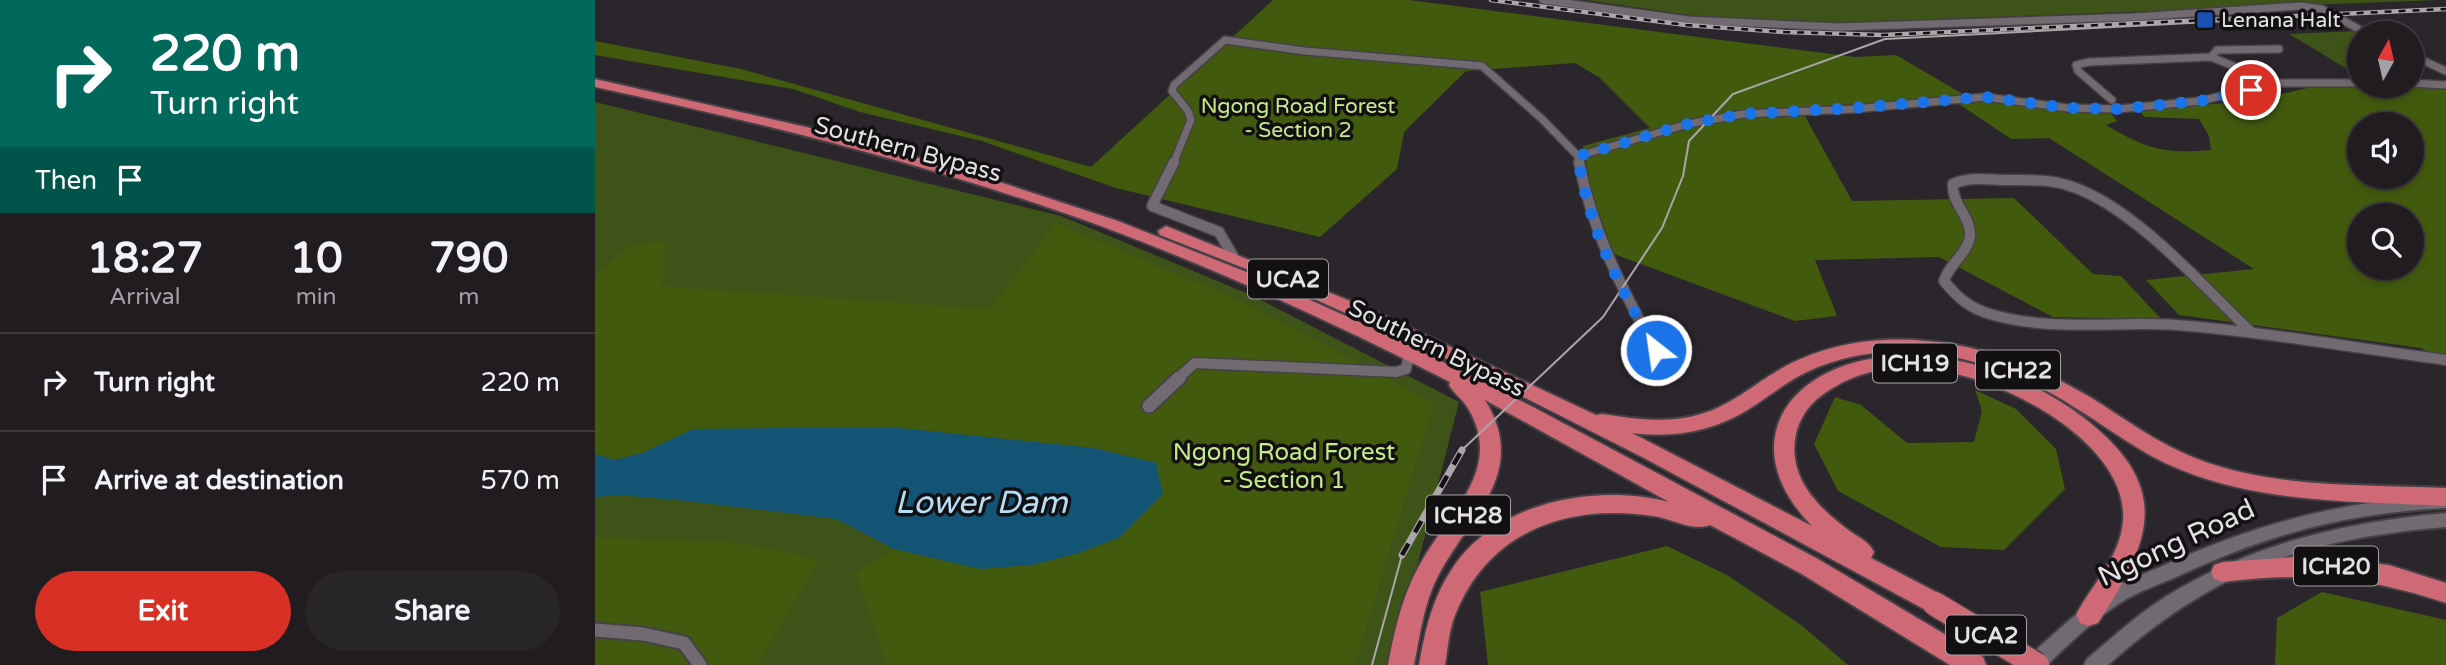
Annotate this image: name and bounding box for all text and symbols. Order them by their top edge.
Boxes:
place label: Lenana Halt [2221,8,2341,33]
marker: Lenana Halt [2195,10,2215,30]
north arrow [2347,21,2424,98]
map controls [2347,21,2424,280]
text: 220 m [150,25,300,84]
icon: right [35,28,126,119]
pin [2221,60,2281,120]
icon: arrive [2232,71,2270,109]
text: Turn right [150,85,299,123]
park label: Ngong Road Forest - Section 2 [1201,94,1395,143]
street label: Southern Bypass [811,111,1004,188]
button: sound [2347,112,2424,189]
icon: arrive [111,161,149,199]
text: Then [35,165,97,196]
button: search [2347,203,2424,280]
text: 18:27 [87,233,203,284]
text: 10 [290,233,343,284]
text: 790 [429,233,508,284]
road number: UCA2 [1248,260,1328,298]
text: Arrival [109,283,180,311]
text: min [296,283,337,311]
text: m [458,283,479,311]
street label: Southern Bypass [1344,293,1530,404]
position arrow [1619,313,1693,387]
road number: ICH19 [1873,344,1957,382]
road number: ICH22 [1976,350,2060,390]
icon: right [35,363,73,401]
text: Turn right [94,367,215,398]
text: 220 m [480,367,560,398]
park label: Ngong Road Forest - Section 1 [1173,438,1395,495]
icon: arrive [35,461,73,499]
text: Arrive at destination [94,465,344,496]
text: 570 m [480,465,560,496]
water label: Lower Dam [895,484,1068,522]
street label: Ngong Road [2093,492,2260,594]
road number: ICH28 [1426,495,1510,534]
road number: ICH20 [2294,546,2378,586]
button: Exit [35,571,291,651]
button: Share [305,571,560,651]
road number: UCA2 [1946,615,2026,654]

